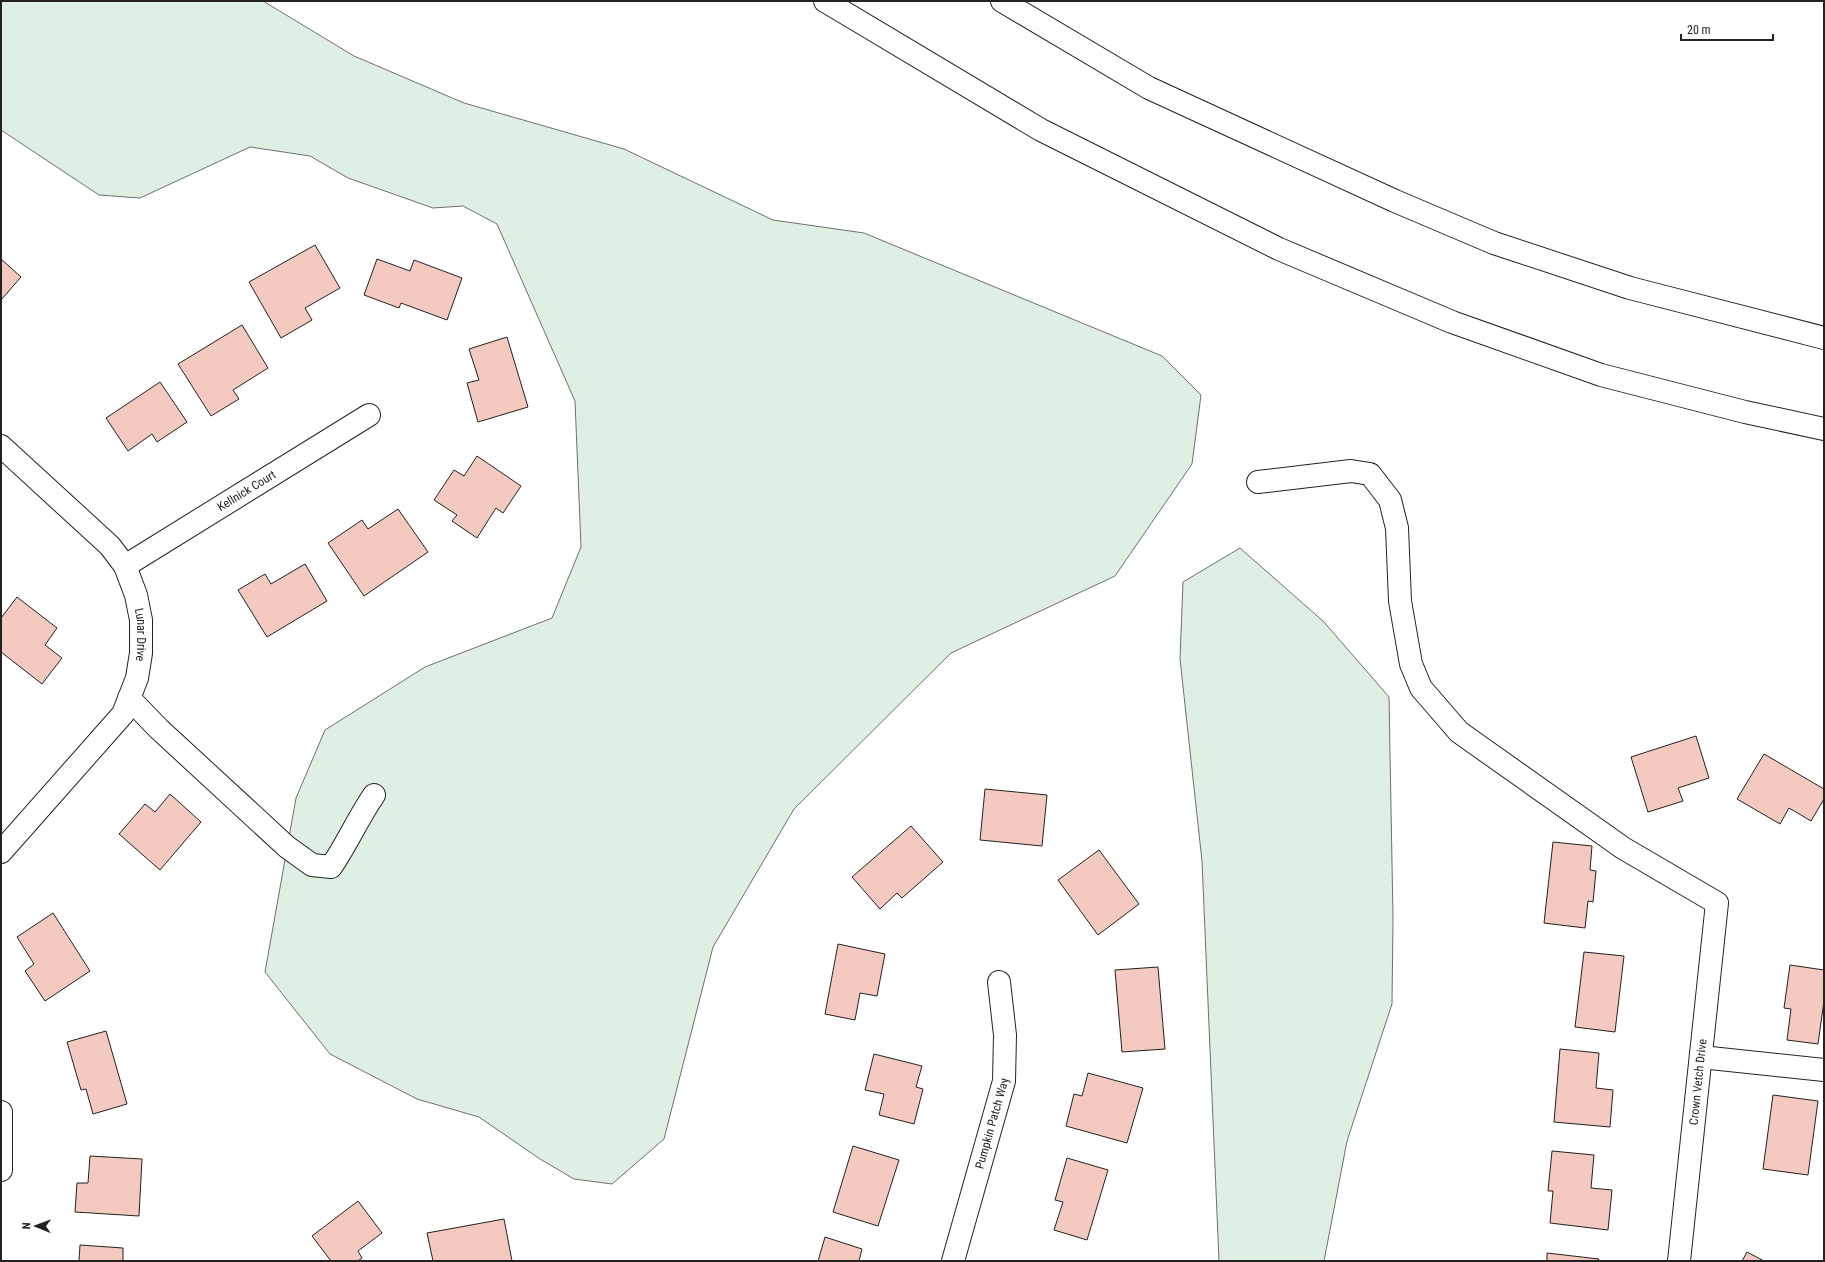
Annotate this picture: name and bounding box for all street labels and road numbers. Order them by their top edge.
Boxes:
street label: Kellnick Court [215,467,279,514]
street label: Lunar Drive [132,607,148,663]
street label: Crown Vetch Drive [1687,1038,1710,1126]
street label: Pumpkin Patch Way [972,1078,1011,1170]

